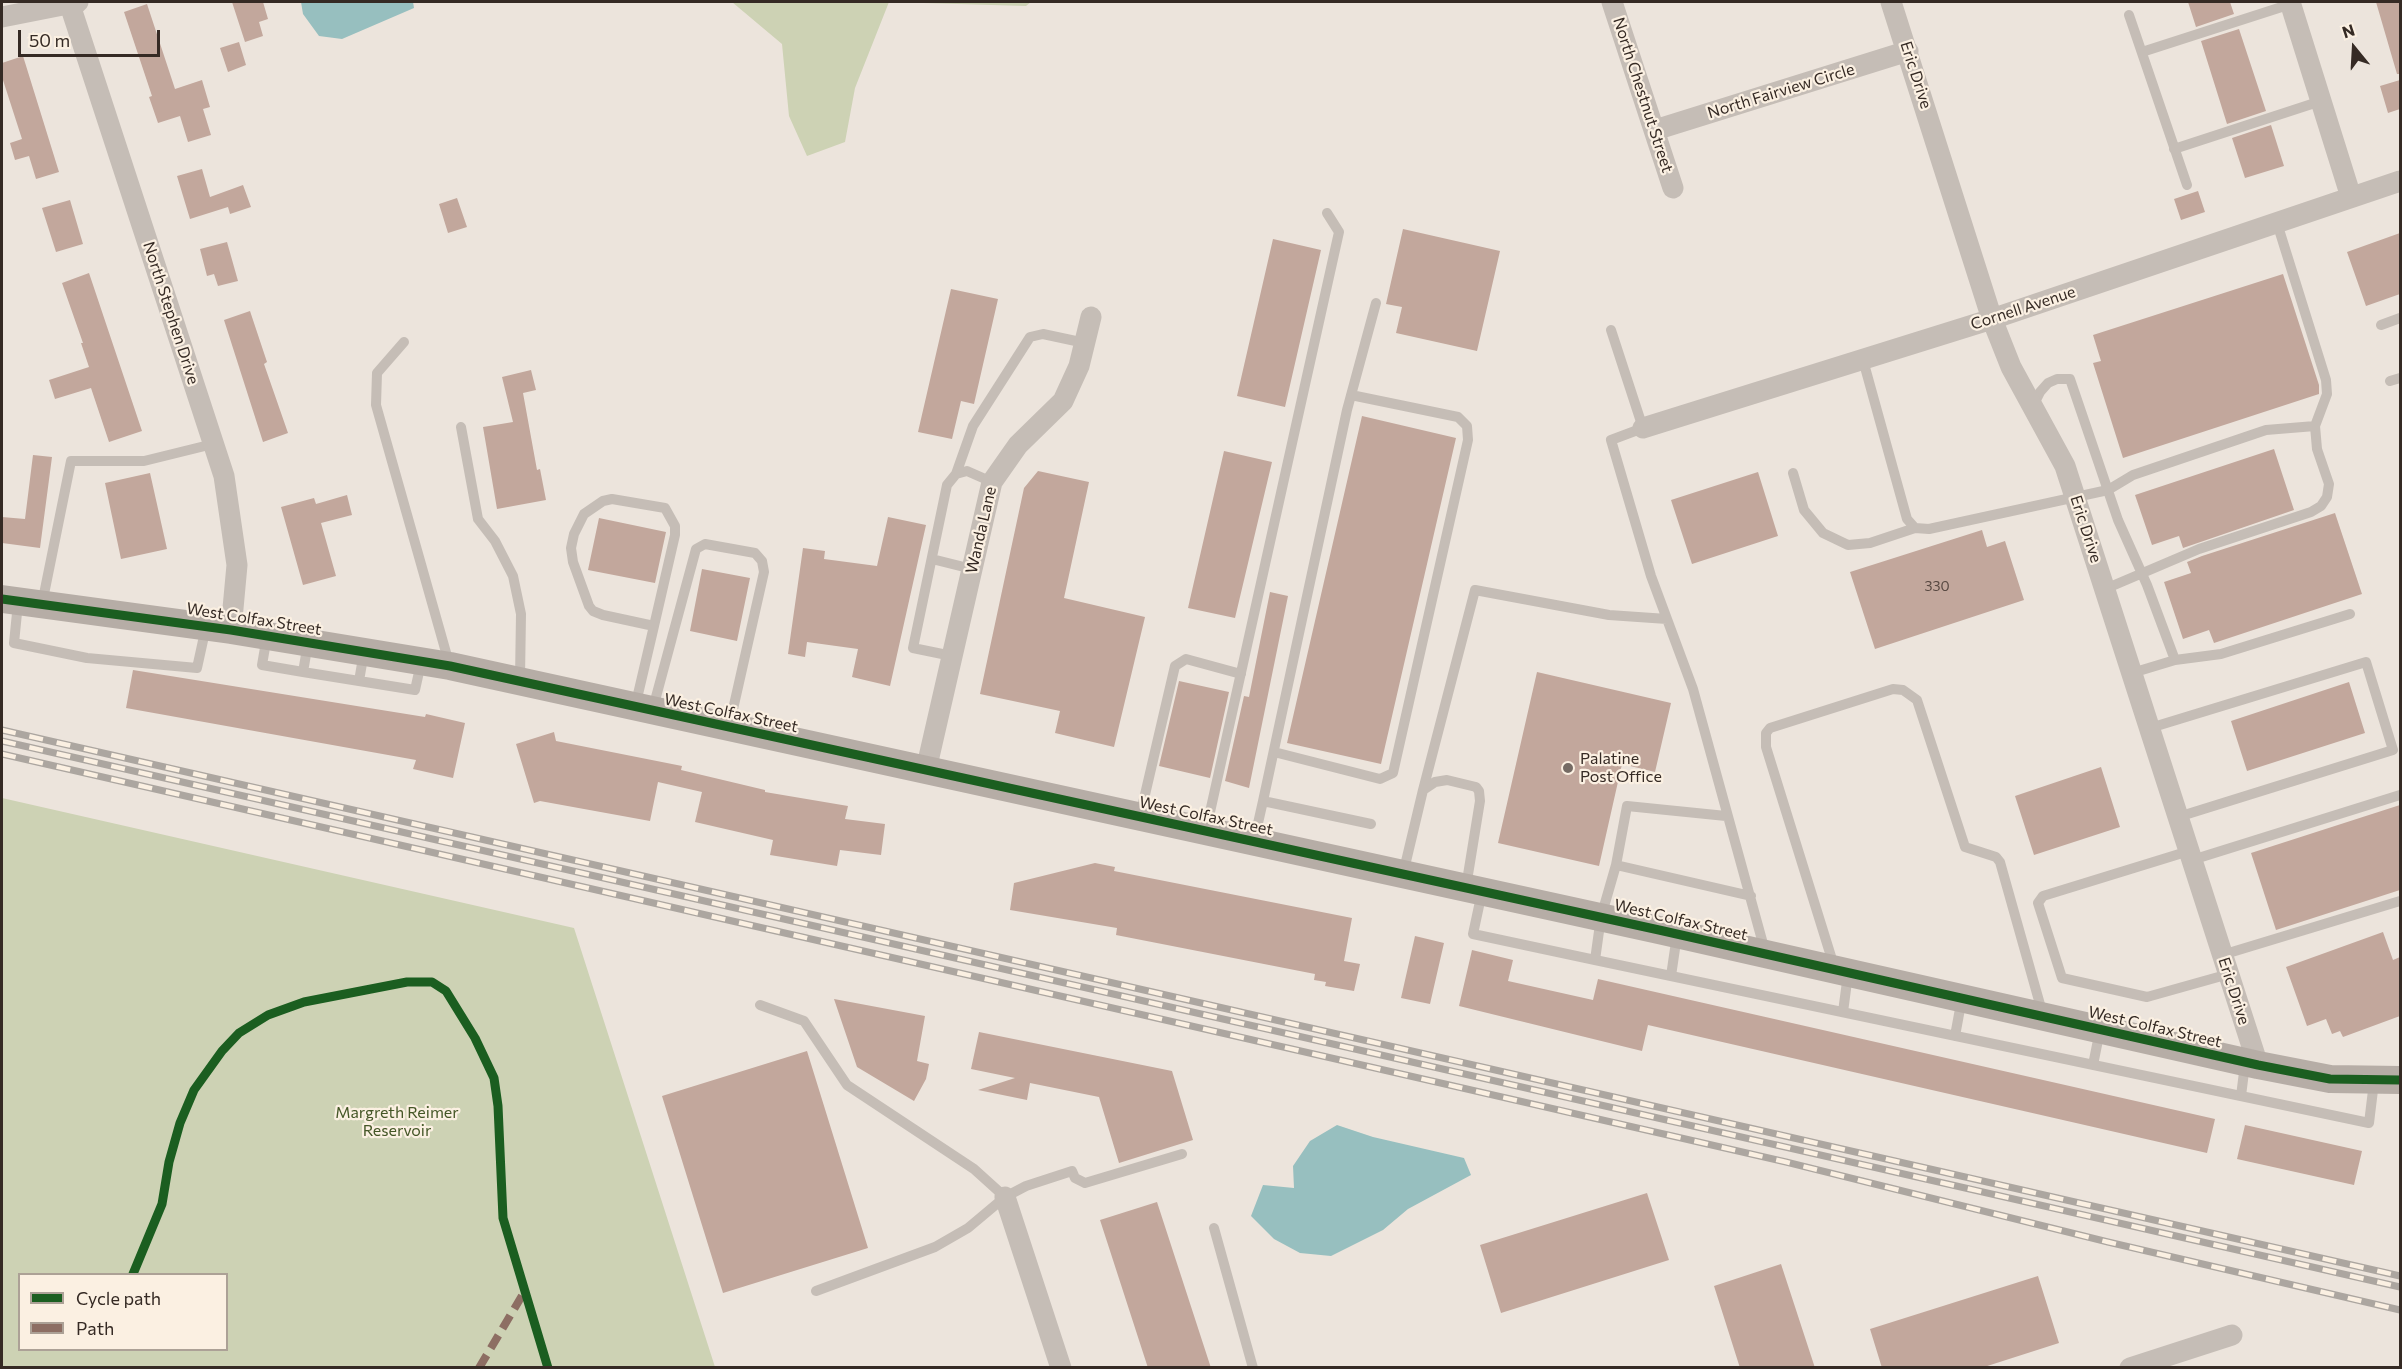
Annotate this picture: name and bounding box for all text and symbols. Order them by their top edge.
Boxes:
street label: North Chestnut Street [1609,15,1677,175]
scale bar [21,18,164,56]
north arrow [2324,18,2384,78]
text: N [2340,20,2357,41]
text: 50 m [29,29,70,51]
street label: Eric Drive [1896,39,1936,111]
street label: North Fairview Circle [1705,60,1857,122]
street label: North Stephen Drive [139,239,203,387]
street label: Cornell Avenue [1968,282,2078,334]
street label: Wanda Lane [962,485,1000,575]
street label: Eric Drive [2066,493,2106,565]
house number: 330 [1924,578,1950,594]
street label: West Colfax Street [185,599,323,639]
street label: West Colfax Street [662,689,800,737]
place label: Palatine Post Office [1580,749,1662,787]
marker: Palatine Post Office [1561,761,1575,775]
street label: West Colfax Street [1137,792,1275,840]
street label: West Colfax Street [1612,895,1750,945]
street label: Eric Drive [2214,955,2254,1027]
street label: West Colfax Street [2086,1002,2224,1052]
park label: Margreth Reimer Reservoir [335,1103,459,1141]
legend [18,1273,228,1351]
text: Cycle path [76,1287,161,1309]
text: Path [76,1317,114,1339]

